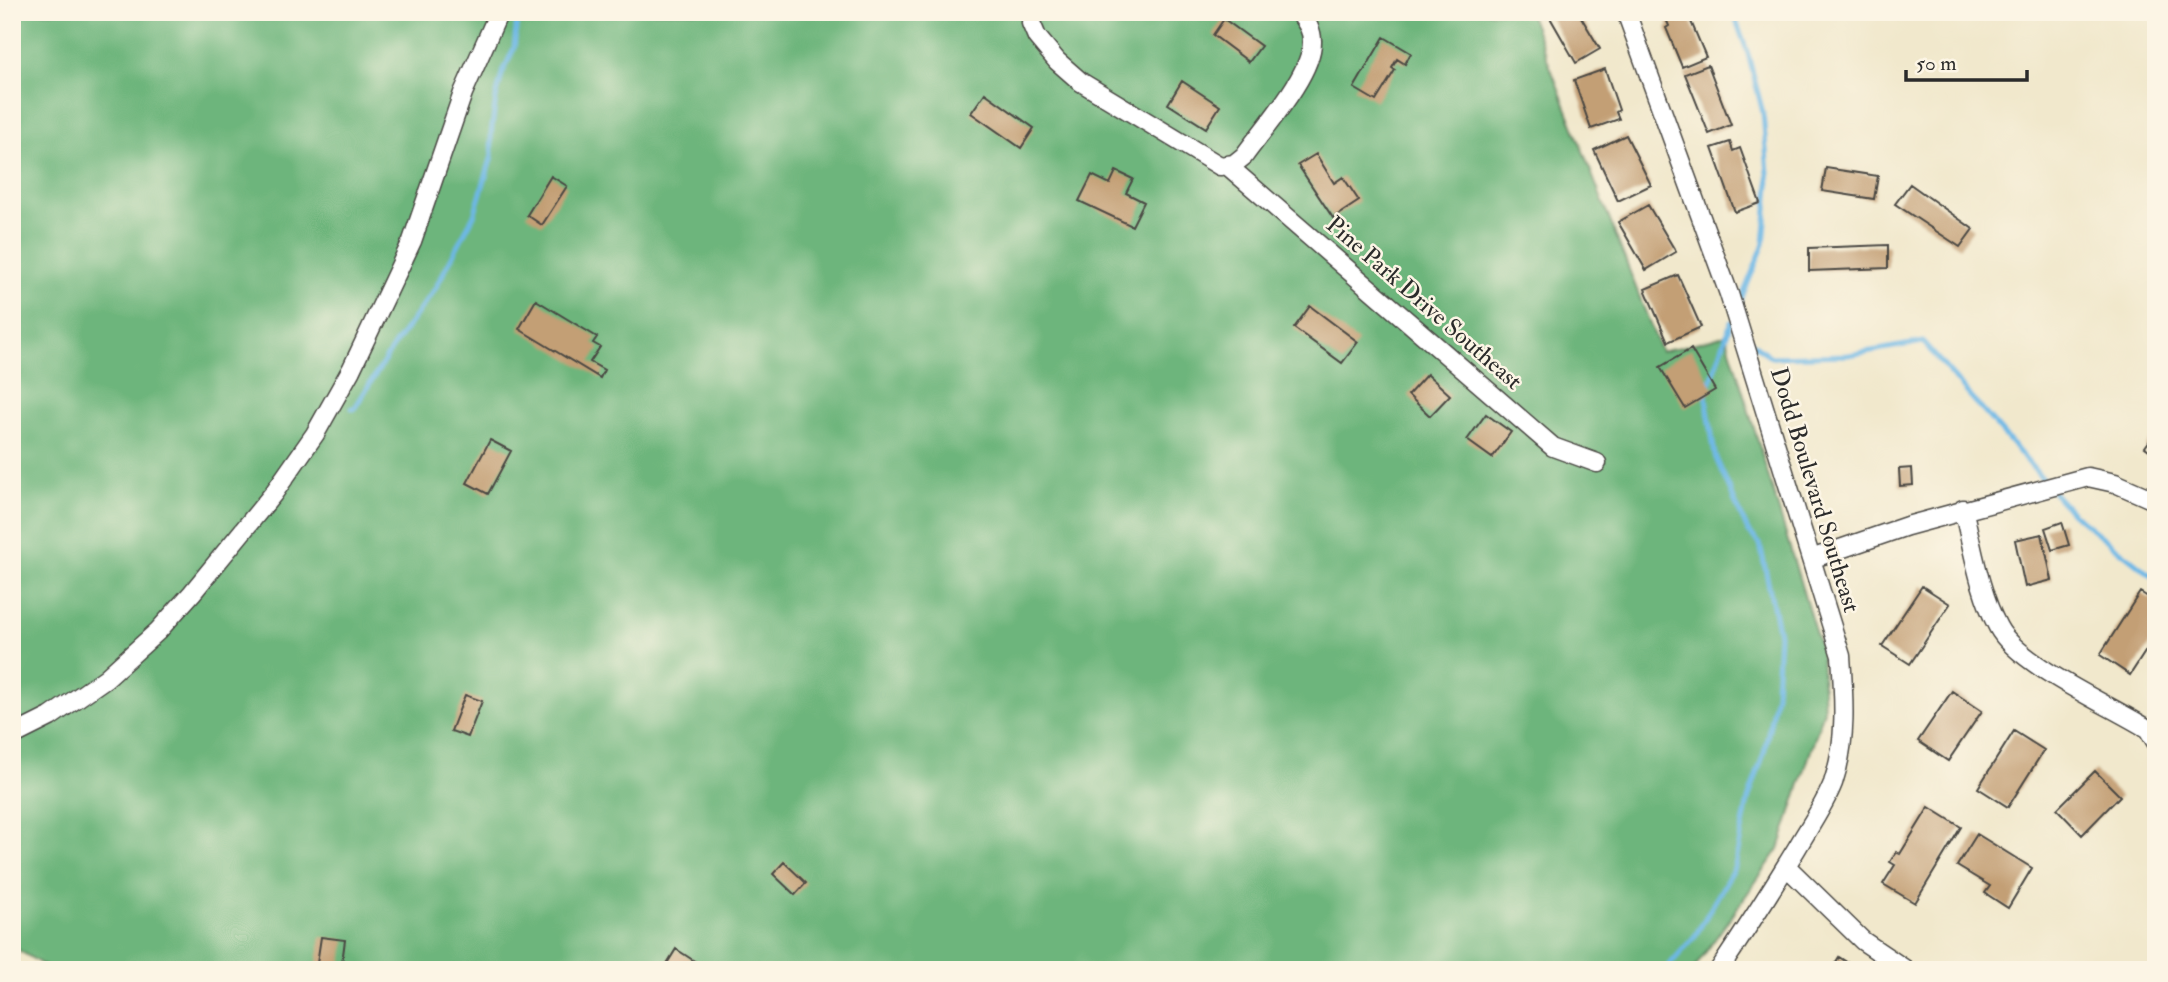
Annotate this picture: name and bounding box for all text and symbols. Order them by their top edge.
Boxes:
scale bar [1906,38,2026,82]
text: 50 m [1916,50,1957,77]
street label: Pine Park Drive Southeast [1319,209,1529,397]
street label: Dodd Boulevard Southeast [1763,364,1867,617]

